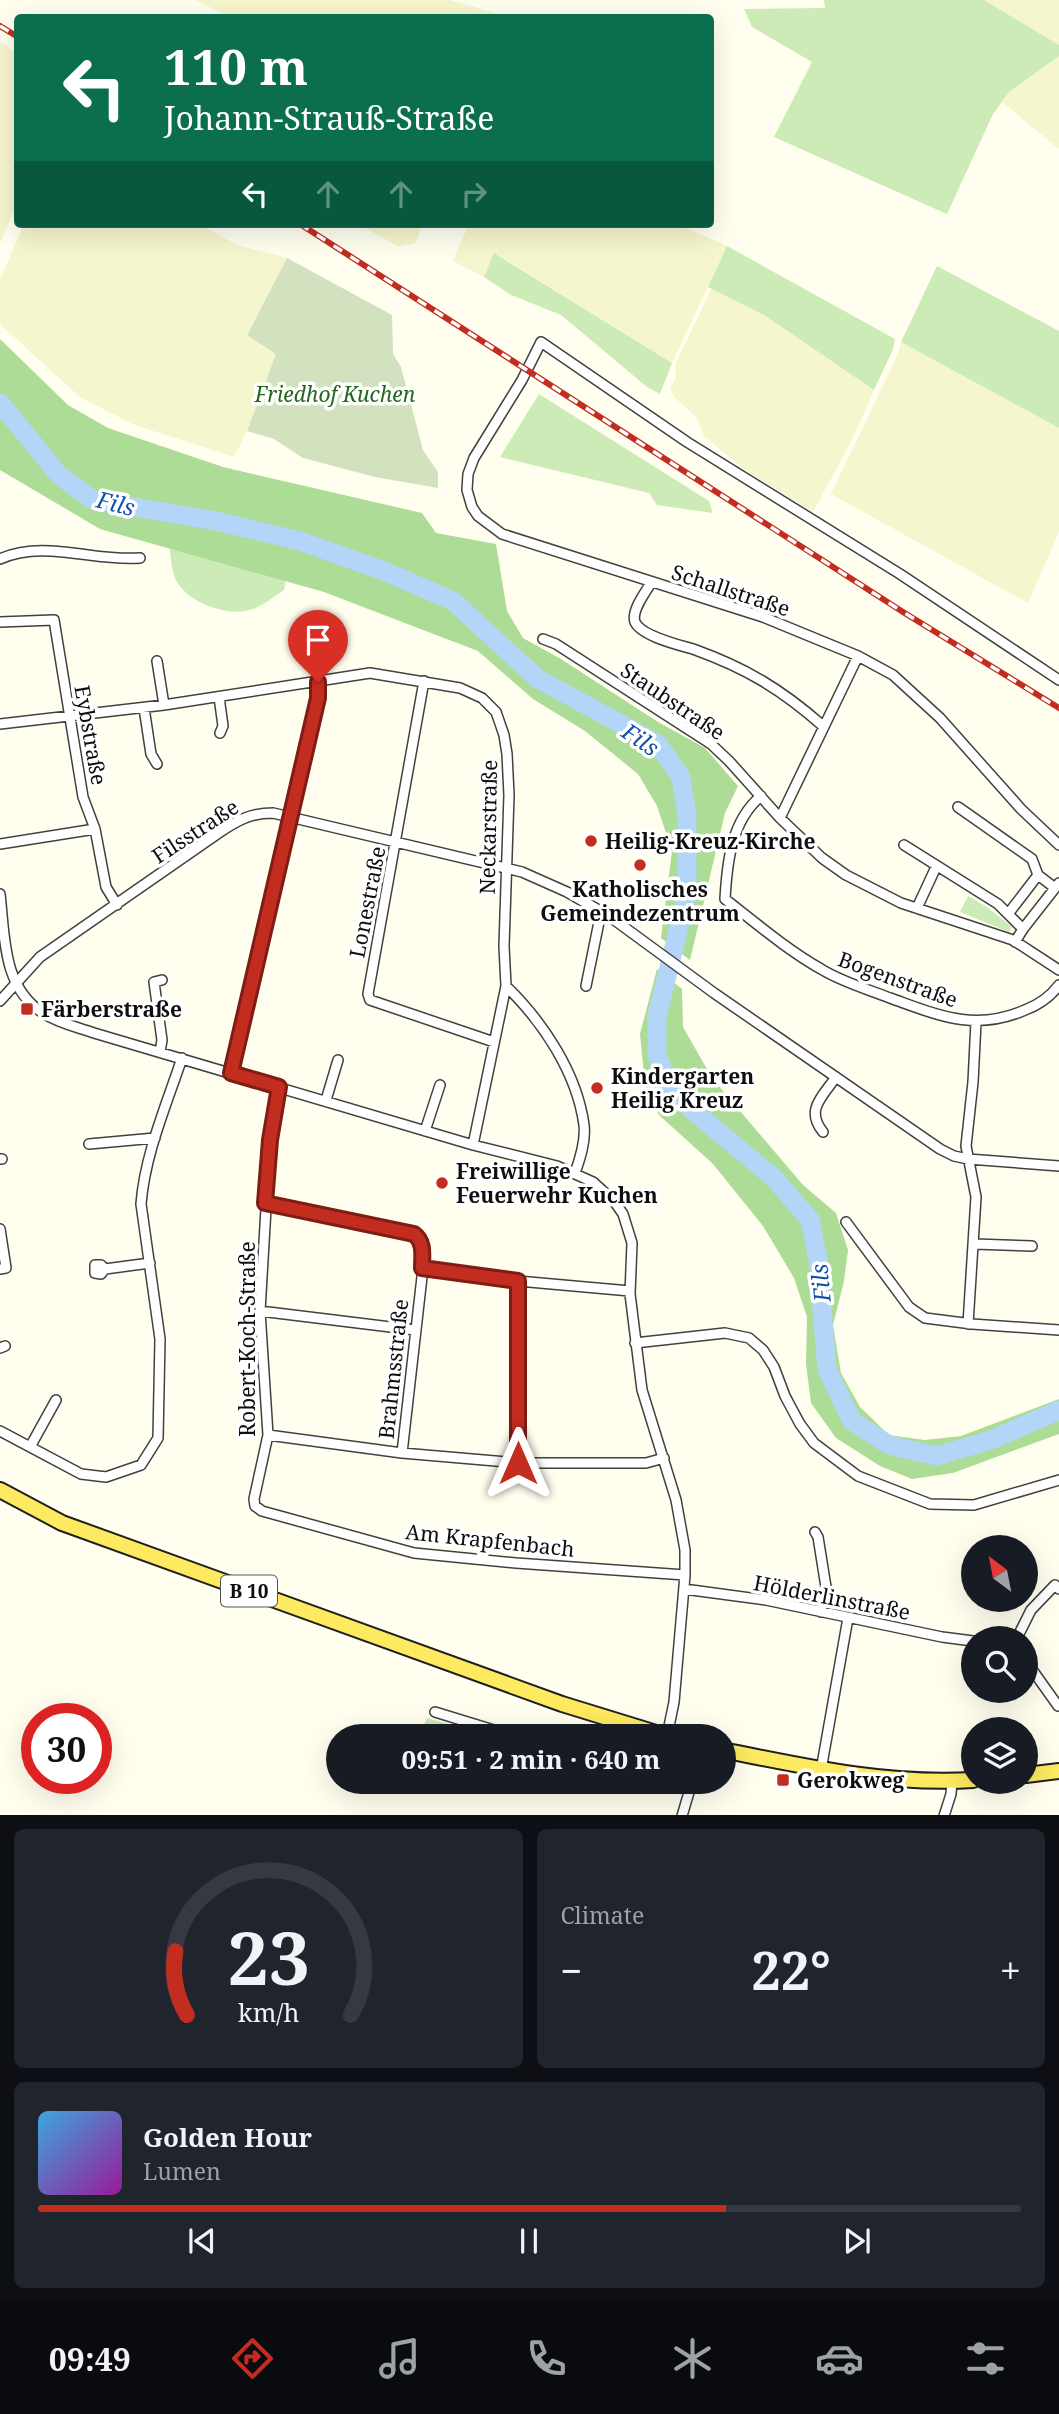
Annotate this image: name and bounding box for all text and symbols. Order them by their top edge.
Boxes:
text: 110 m [164,33,308,99]
icon: left [49,42,140,133]
text: Johann-Strauß-Straße [164,96,494,139]
icon: left [236,175,274,213]
icon: ahead [309,175,347,213]
icon: ahead [382,175,420,213]
icon: right [455,175,493,213]
park label: Friedhof Kuchen [254,380,416,408]
water label: Fils [93,483,139,523]
street label: Schallstraße [668,558,794,622]
pin [288,610,348,682]
icon: arrive [299,621,337,659]
street label: Staubstraße [615,656,731,746]
street label: Eybstraße [68,683,114,787]
water label: Fils [615,714,666,763]
street label: Neckarstraße [473,759,503,895]
street label: Filsstraße [146,793,244,869]
place label: Heilig-Kreuz-Kirche [605,827,816,855]
marker: Heilig-Kreuz-Kirche [583,833,599,849]
street label: Lonestraße [342,844,392,960]
marker: Katholisches Gemeindezentrum [632,857,648,873]
place label: Katholisches Gemeindezentrum [540,875,740,927]
street label: Bogenstraße [835,944,961,1014]
place label: Färberstraße [41,995,182,1023]
marker: Färberstraße [19,1001,35,1017]
place label: Kindergarten Heilig Kreuz [611,1062,754,1114]
marker: Kindergarten Heilig Kreuz [589,1080,605,1096]
place label: Freiwillige Feuerwehr Kuchen [456,1157,658,1209]
marker: Freiwillige Feuerwehr Kuchen [434,1175,450,1191]
street label: Robert-Koch-Straße [233,1241,261,1437]
water label: Fils [802,1262,838,1304]
street label: Brahmsstraße [372,1298,414,1440]
position arrow [481,1426,555,1500]
street label: Am Krapfenbach [404,1517,576,1563]
north arrow [961,1535,1038,1612]
map controls [961,1535,1038,1794]
street label: Hölderlinstraße [751,1568,913,1626]
road number: B 10 [221,1576,277,1606]
button: search [961,1626,1038,1703]
speed limit sign: 30 [21,1703,112,1794]
button: layers [961,1717,1038,1794]
text: 09:51 · 2 min · 640 m [401,1741,661,1777]
place label: Gerokweg [797,1766,904,1794]
marker: Gerokweg [775,1772,791,1788]
text: Climate [561,1899,644,1931]
text: 23 [227,1907,309,2006]
text: 22° [751,1934,831,2005]
text: − [561,1944,583,1996]
text: + [1000,1944,1021,1996]
text: km/h [238,1994,299,2028]
text: Golden Hour [143,2119,312,2155]
text: Lumen [143,2155,221,2187]
icon: previous [183,2222,221,2260]
icon: pause [510,2222,548,2260]
icon: next [838,2222,876,2260]
icon: directions [228,2334,277,2383]
icon: music [375,2334,424,2383]
icon: phone [522,2334,571,2383]
icon: climate [668,2334,717,2383]
icon: car [815,2334,864,2383]
icon: filters [961,2334,1010,2383]
text: 09:49 [49,2337,131,2380]

